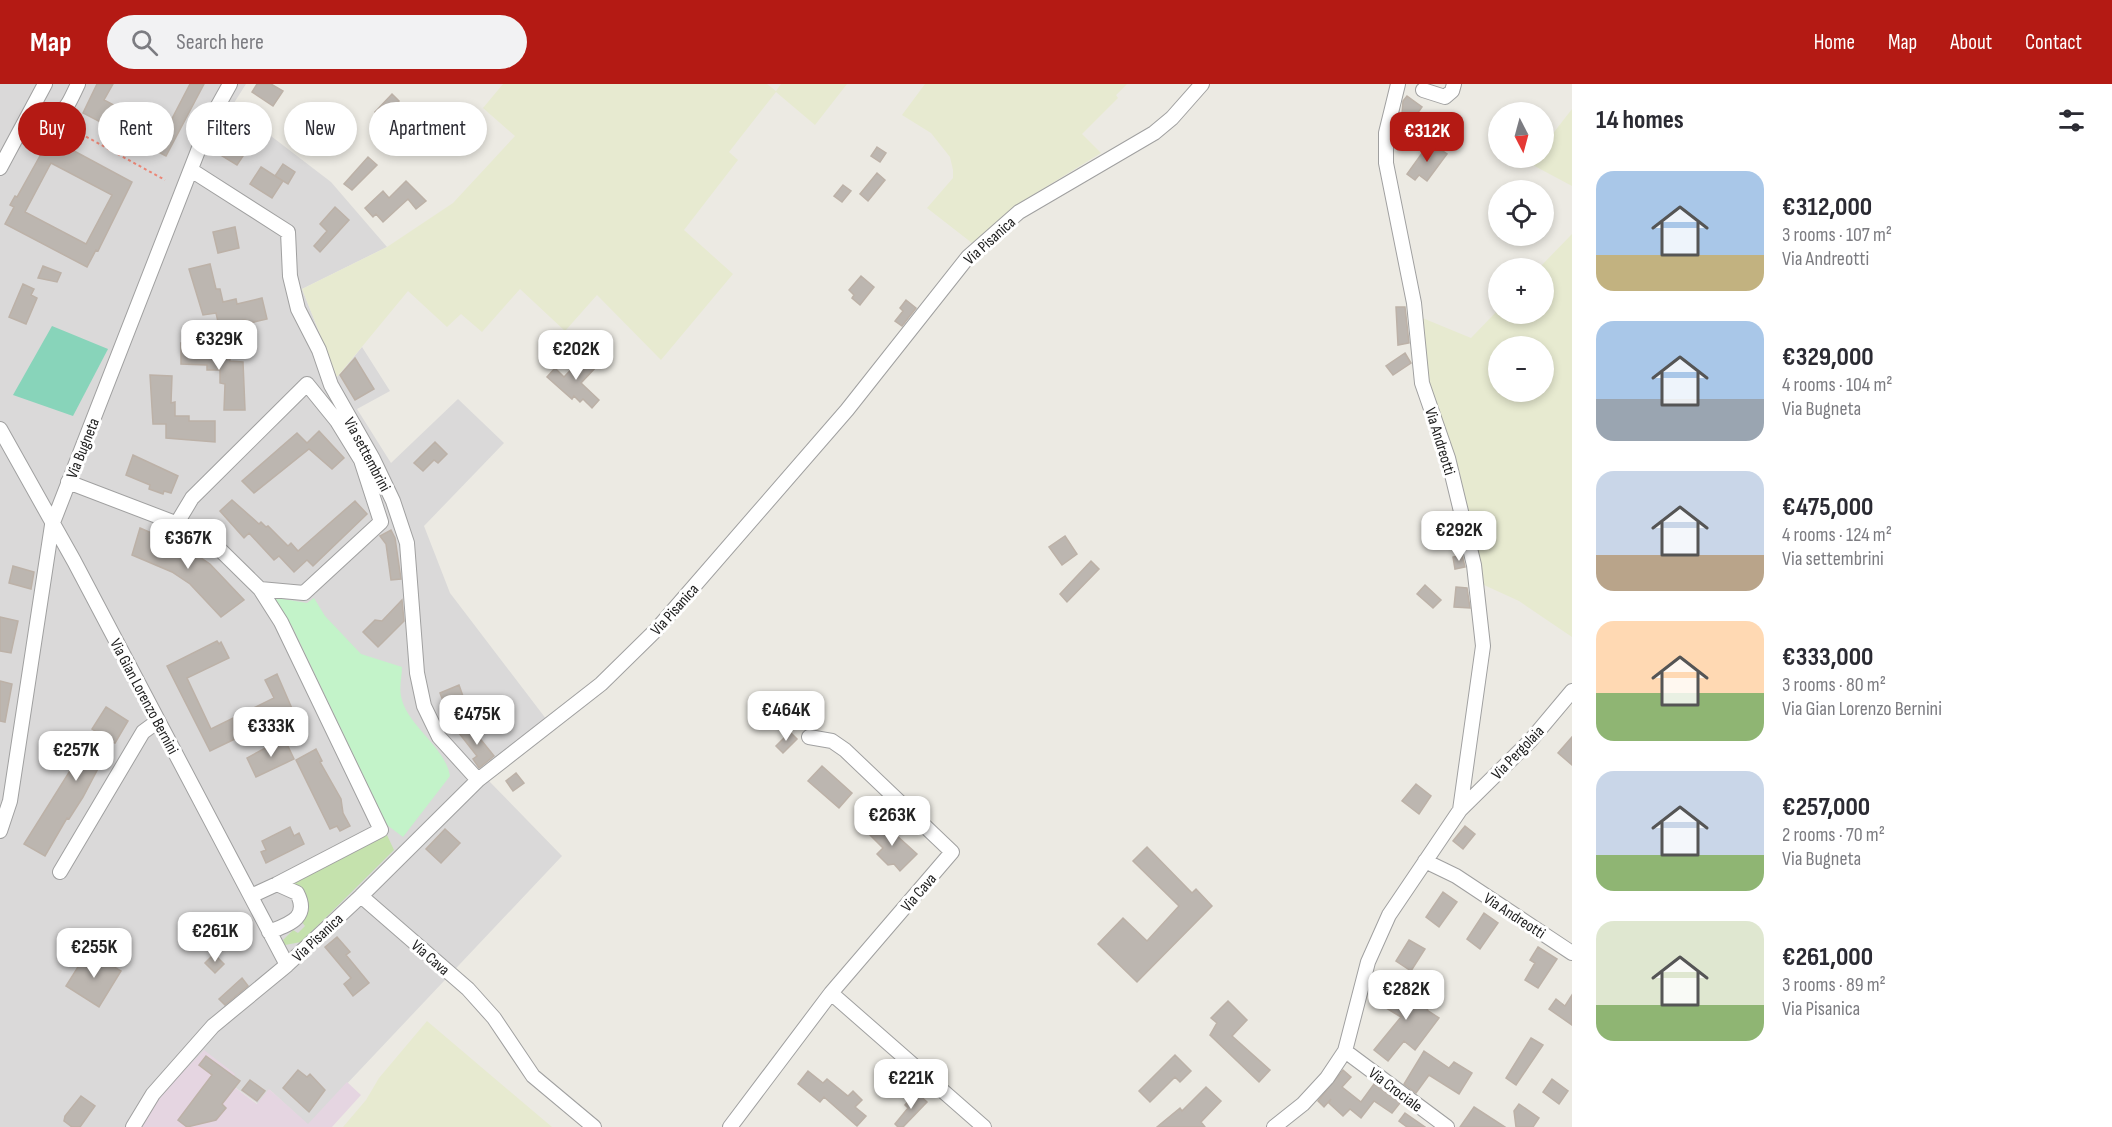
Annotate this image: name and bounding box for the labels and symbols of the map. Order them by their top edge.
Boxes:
north arrow [1488,102,1554,168]
pin: €312K [1385,112,1469,163]
street label: Via Pisanica [960,213,1020,269]
pin: €329K [177,320,261,371]
pin: €202K [534,330,618,381]
street label: Via Andreotti [1420,405,1459,478]
street label: Via settembrini [339,414,394,495]
street label: Via Bugneta [63,416,104,481]
pin: €292K [1417,511,1501,562]
pin: €367K [146,519,230,570]
street label: Via Pisanica [647,580,703,640]
street label: Via Gian Lorenzo Bernini [105,636,182,758]
pin: €464K [744,691,828,742]
pin: €475K [435,695,519,746]
pin: €333K [229,707,313,758]
street label: Via Pergolaia [1488,722,1548,784]
pin: €257K [34,731,118,782]
pin: €263K [850,796,934,847]
street label: Via Cava [897,870,941,916]
street label: Via Andreotti [1480,889,1549,943]
street label: Via Pisanica [289,910,347,966]
pin: €261K [173,912,257,963]
pin: €255K [52,928,136,979]
street label: Via Cava [407,936,453,980]
pin: €282K [1364,970,1448,1021]
pin: €221K [869,1059,953,1110]
street label: Via Crociale [1364,1064,1426,1117]

